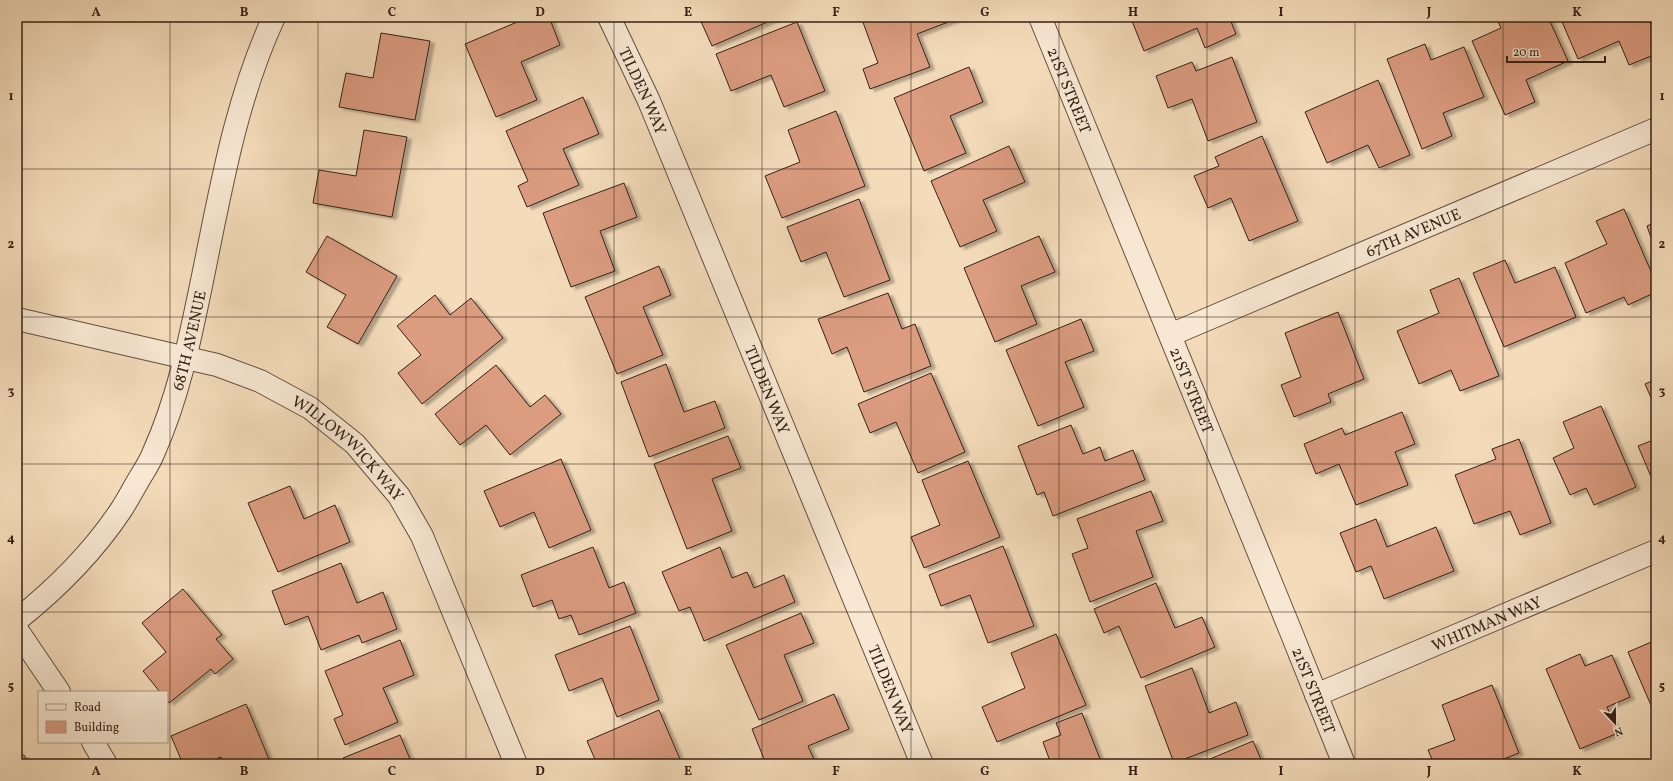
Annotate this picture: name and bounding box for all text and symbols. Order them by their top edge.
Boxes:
text: A [91,4,101,22]
text: B [240,4,249,22]
text: C [388,4,396,22]
text: D [535,4,545,22]
text: E [684,4,692,22]
text: F [832,4,840,22]
text: G [980,4,990,22]
text: H [1128,4,1138,22]
text: I [1279,4,1284,22]
text: J [1426,4,1432,22]
text: K [1572,4,1582,22]
scale bar [1507,38,1605,64]
street label: TILDEN WAY [612,44,671,138]
street label: 21ST STREET [1041,44,1095,137]
text: 20 m [1513,45,1540,61]
text: 1 [8,88,14,106]
text: 1 [1659,88,1665,106]
street label: 67TH AVENUE [1363,204,1465,264]
text: 2 [8,236,15,254]
text: 2 [1659,236,1666,254]
street label: 68TH AVENUE [168,289,213,393]
street label: TILDEN WAY [738,343,794,438]
street label: 21ST STREET [1163,344,1218,437]
text: 3 [8,383,15,401]
text: 3 [1659,383,1666,401]
street label: WILLOWWICK WAY [287,391,408,507]
text: 4 [7,530,15,548]
text: 4 [1658,530,1666,548]
street label: WHITMAN WAY [1429,592,1545,658]
street label: TILDEN WAY [861,642,917,737]
street label: 21ST STREET [1285,644,1340,738]
text: 5 [8,678,14,696]
text: 5 [1659,678,1665,696]
legend [38,691,168,743]
text: Road [74,700,101,716]
north arrow [1595,703,1635,743]
text: Building [74,720,119,736]
text: N [1612,722,1625,739]
text: A [91,763,101,781]
text: B [240,763,249,781]
text: C [388,763,396,781]
text: D [535,763,545,781]
text: E [684,763,692,781]
text: F [832,763,840,781]
text: G [980,763,990,781]
text: H [1128,763,1138,781]
text: I [1279,763,1284,781]
text: J [1426,763,1432,781]
text: K [1572,763,1582,781]

